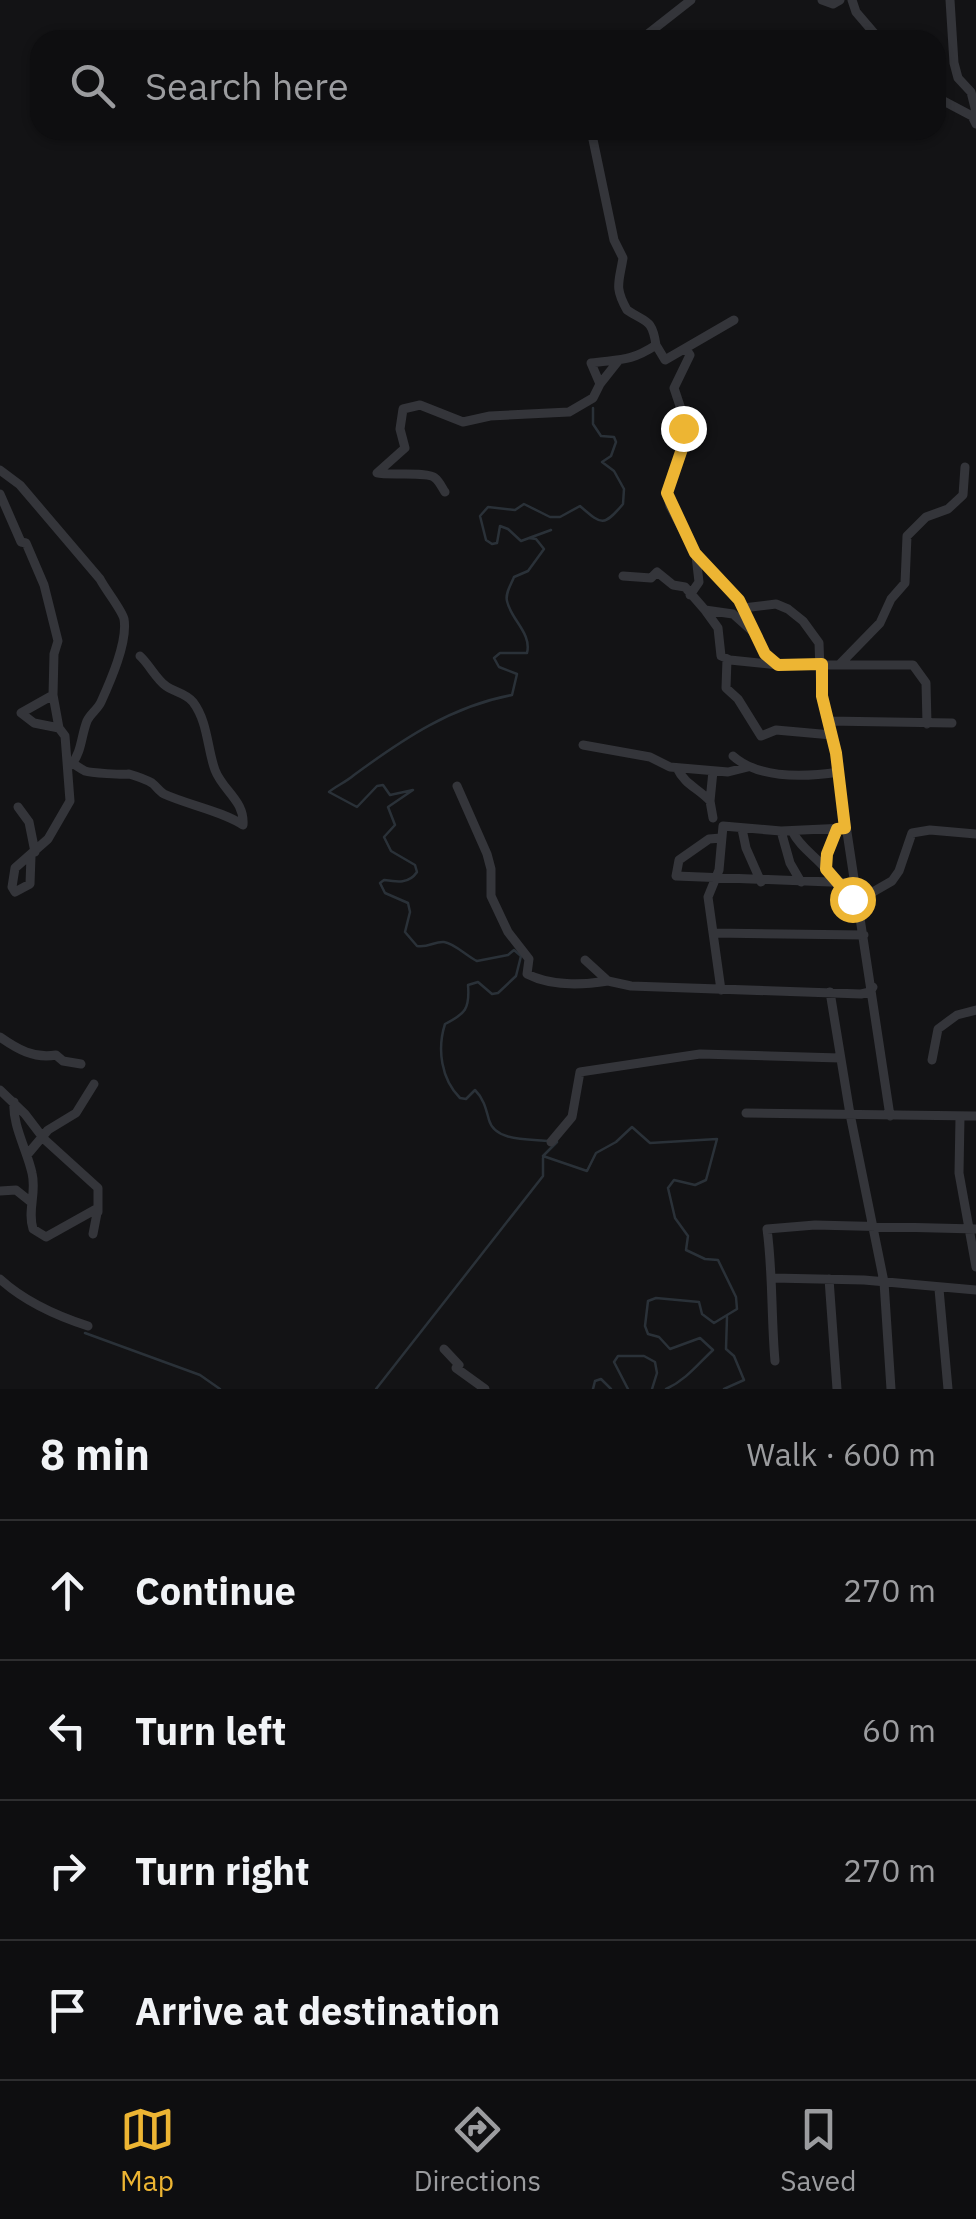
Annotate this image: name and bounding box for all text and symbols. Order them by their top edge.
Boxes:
search box [30,30,946,140]
icon: search [65,58,120,113]
text: Search here [145,61,349,110]
route end [661,406,707,452]
route start [830,877,876,923]
text: 8 min [40,1427,150,1482]
text: Walk · 600 m [747,1433,936,1475]
icon: ahead [40,1563,95,1618]
text: Continue [135,1566,296,1615]
text: 270 m [843,1569,936,1611]
icon: left [40,1703,95,1758]
text: Turn left [135,1706,286,1755]
text: 60 m [862,1709,936,1751]
icon: right [40,1843,95,1898]
text: Turn right [135,1846,310,1895]
text: 270 m [843,1849,936,1891]
icon: arrive [40,1983,95,2038]
text: Arrive at destination [135,1986,500,2035]
tab: Map [120,2102,175,2199]
tab: Directions [414,2102,541,2199]
tab: Saved [780,2102,856,2199]

